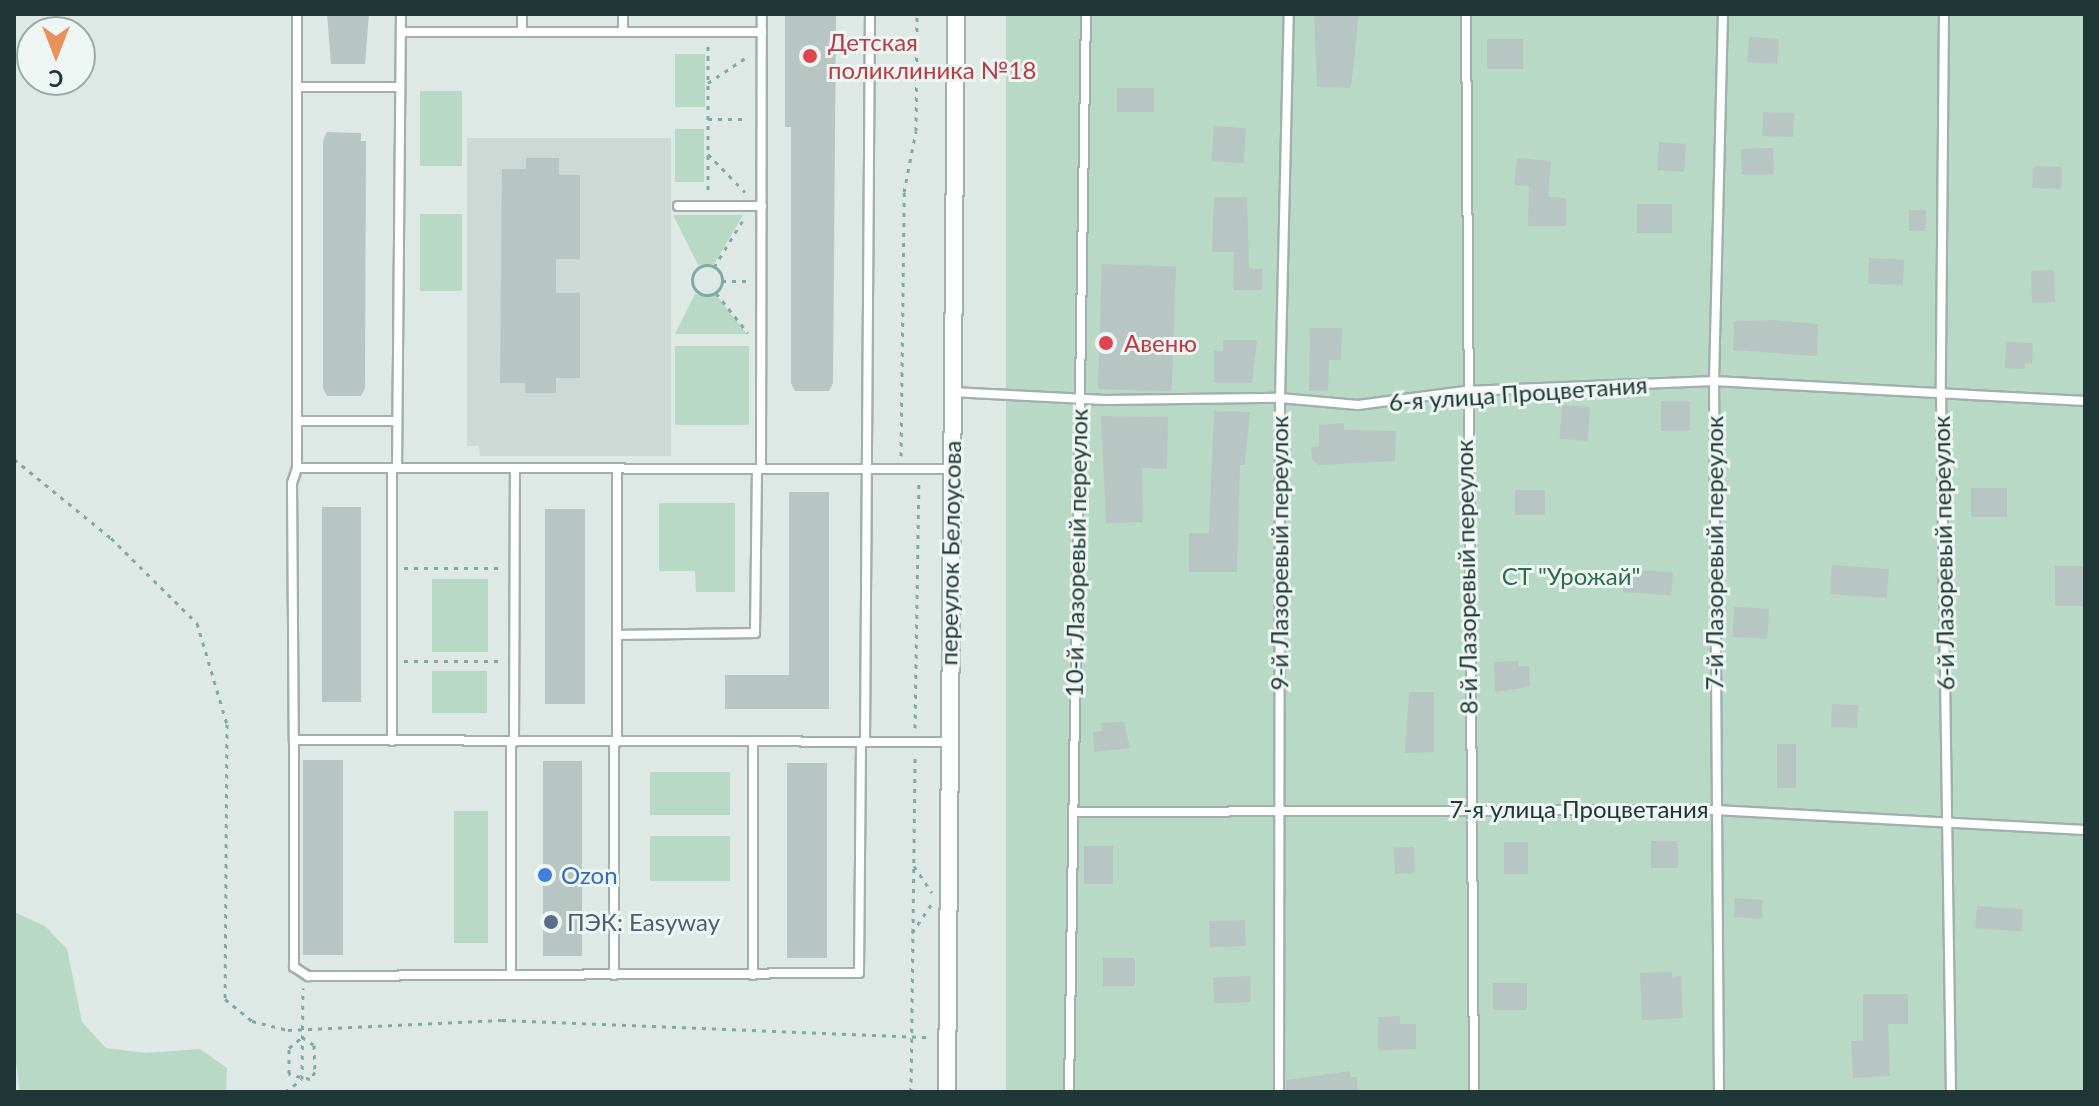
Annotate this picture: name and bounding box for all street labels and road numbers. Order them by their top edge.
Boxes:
street label: 6-я улица Процветания [1388,370,1648,416]
street label: 10-й Лазоревый переулок [1059,408,1093,698]
street label: 6-й Лазоревый переулок [1926,415,1960,691]
street label: 9-й Лазоревый переулок [1265,416,1293,690]
street label: 7-й Лазоревый переулок [1700,416,1728,690]
street label: 8-й Лазоревый переулок [1449,439,1483,715]
street label: переулок Белоусова [934,440,966,666]
street label: 7-я улица Процветания [1449,795,1709,823]

